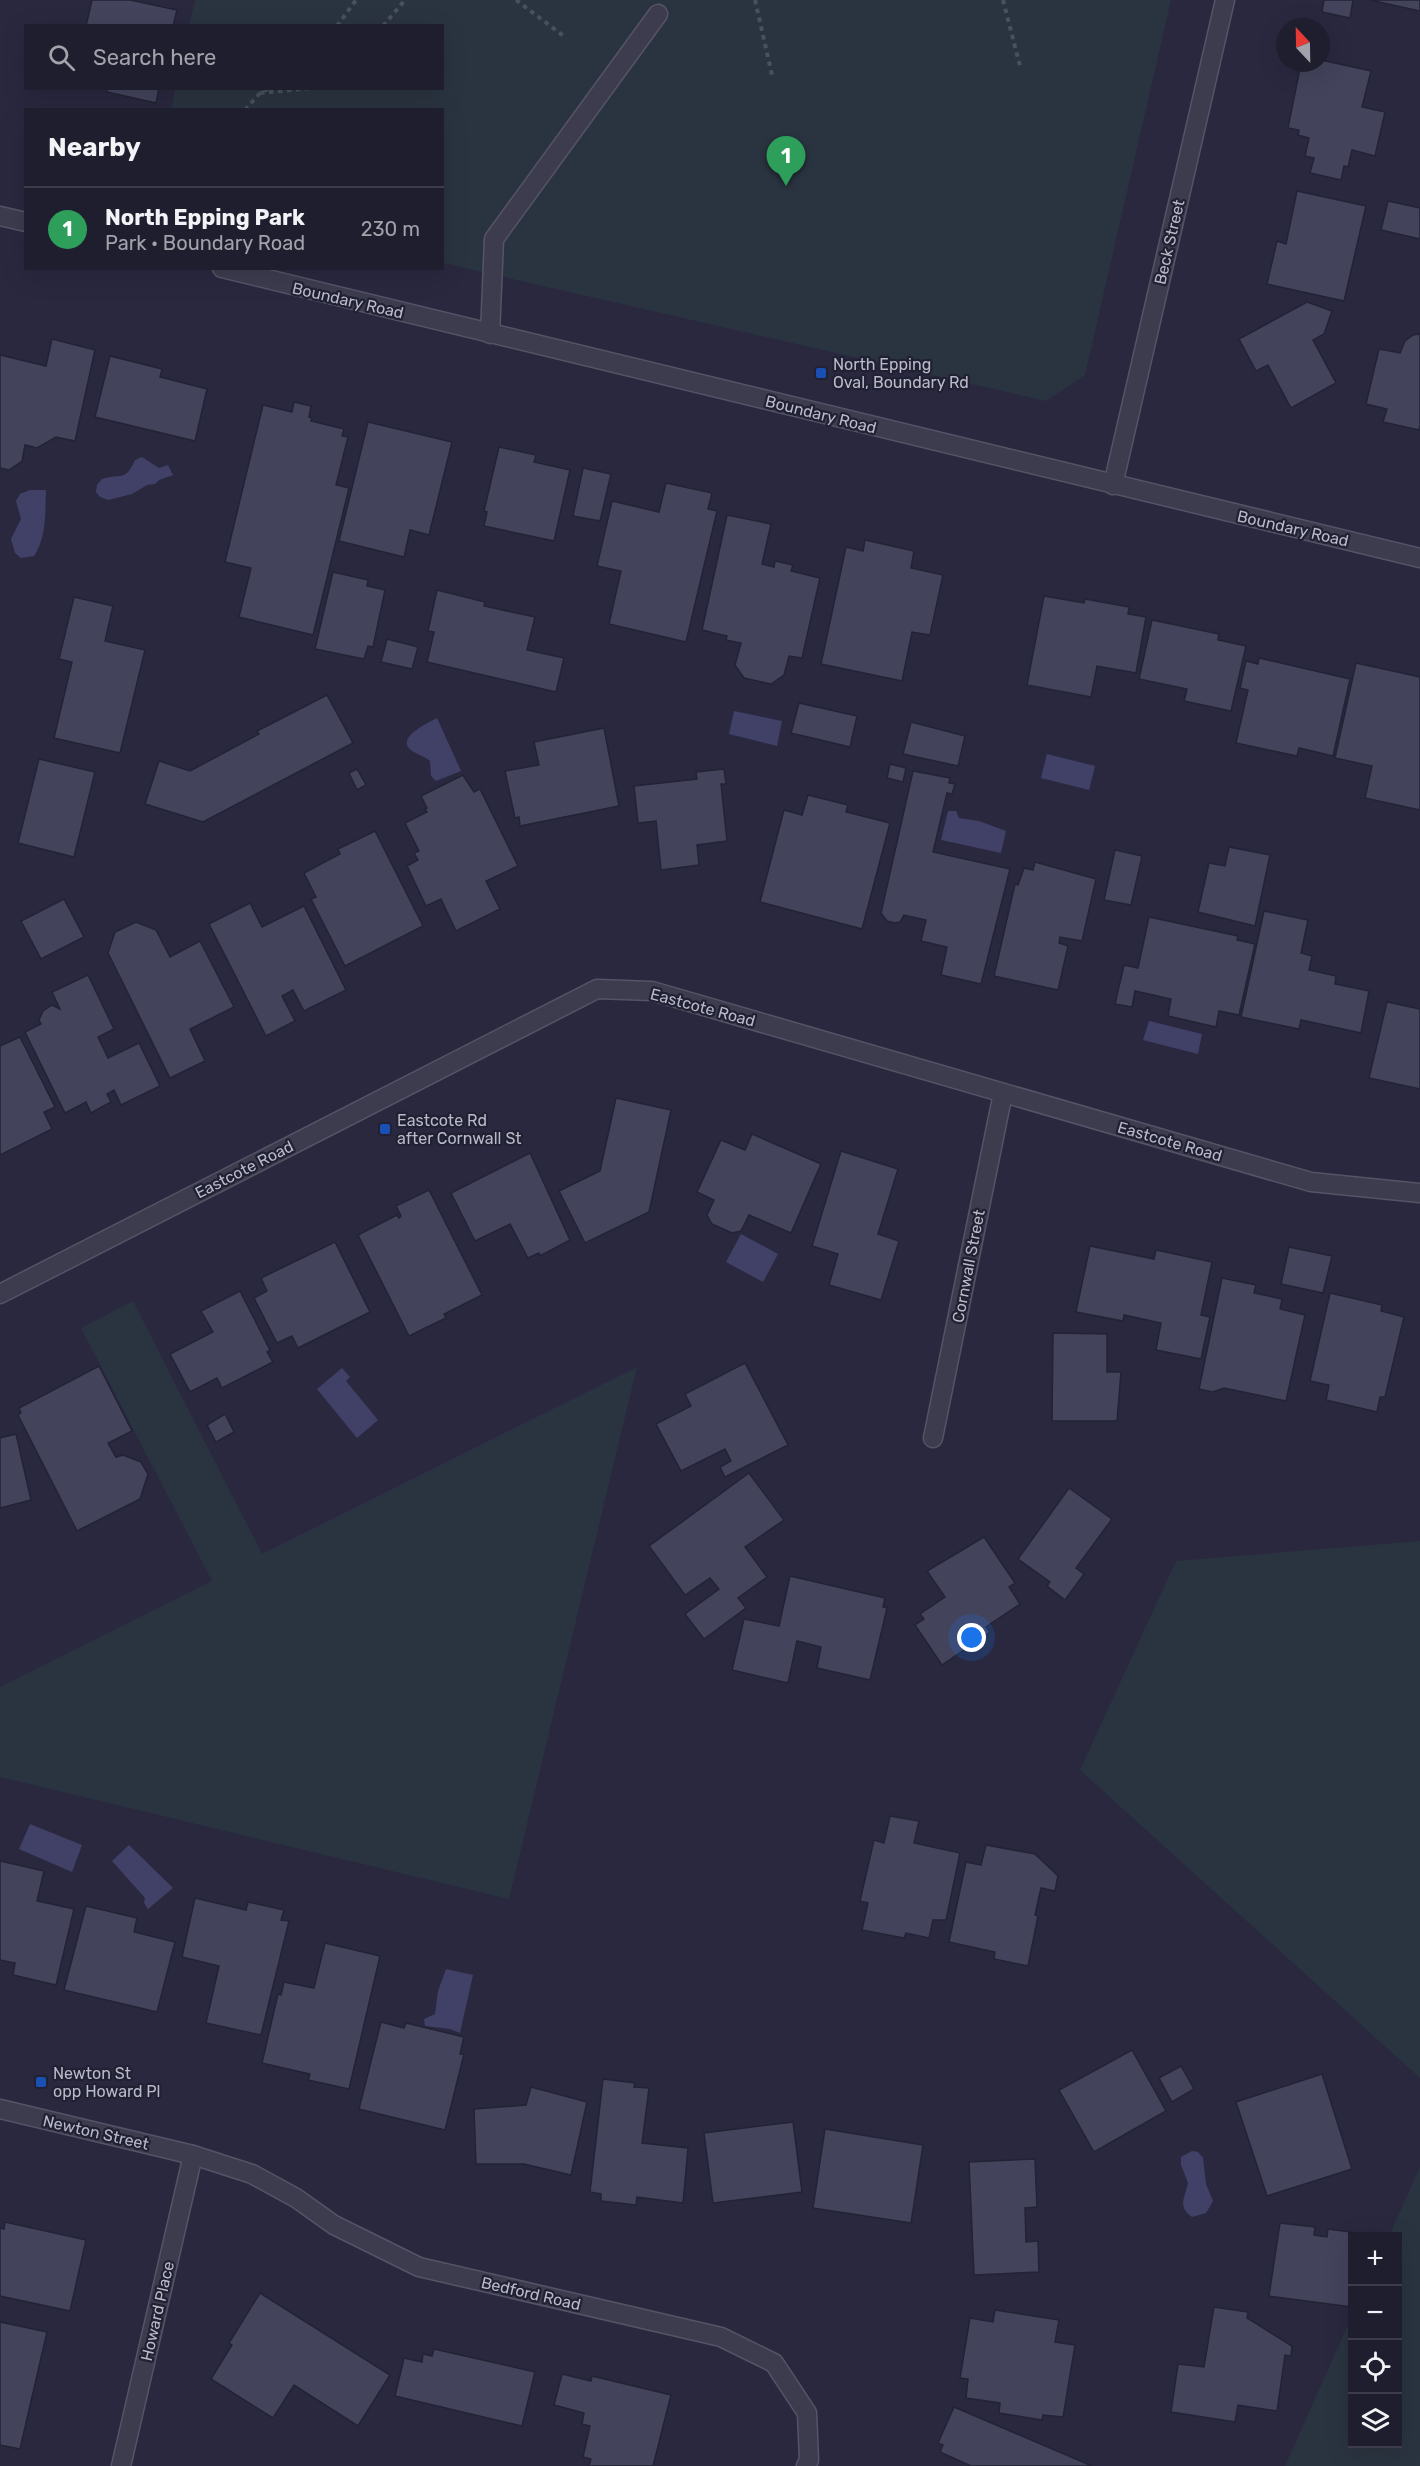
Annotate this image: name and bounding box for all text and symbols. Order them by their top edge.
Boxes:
north arrow [1276,18,1330,72]
search box [24,24,444,90]
icon: search [45,41,78,74]
text: Search here [93,44,216,71]
text: Nearby [48,132,141,163]
pin: 1 [766,136,806,186]
street label: Beck Street [1150,198,1189,287]
text: North Epping Park [105,204,305,231]
text: 1 [63,217,72,241]
text: 230 m [361,217,420,241]
text: Park · Boundary Road [105,231,305,255]
street label: Boundary Road [290,278,406,323]
place label: North Epping Oval, Boundary Rd [833,355,969,392]
marker: North Epping Oval, Boundary Rd [814,366,828,380]
street label: Boundary Road [763,391,878,437]
street label: Boundary Road [1235,506,1351,551]
street label: Eastcote Road [648,984,757,1031]
place label: Eastcote Rd after Cornwall St [397,1111,522,1148]
street label: Eastcote Road [1115,1117,1224,1165]
marker: Eastcote Rd after Cornwall St [378,1122,392,1136]
street label: Eastcote Road [192,1136,297,1202]
street label: Cornwall Street [948,1208,989,1324]
your location [957,1623,986,1652]
place label: Newton St opp Howard Pl [53,2064,161,2101]
marker: Newton St opp Howard Pl [34,2075,48,2089]
street label: Newton Street [41,2111,151,2154]
map controls [1348,2232,1402,2448]
button: + [1348,2232,1402,2286]
street label: Howard Place [137,2259,178,2363]
street label: Bedford Road [479,2273,583,2314]
button: − [1348,2286,1402,2340]
button: locate [1348,2340,1402,2394]
button: layers [1348,2394,1402,2448]

